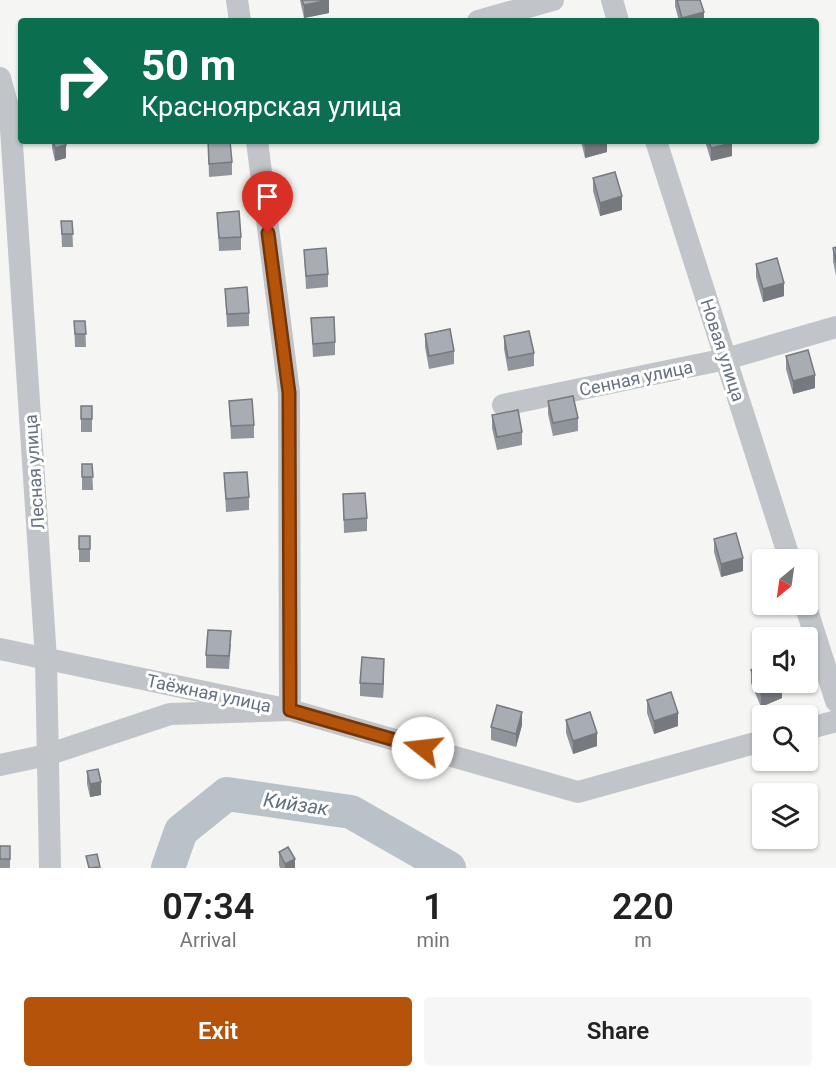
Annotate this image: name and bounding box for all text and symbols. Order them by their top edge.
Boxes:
text: 50 m [141,41,236,90]
icon: right [42,42,120,120]
text: Красноярская улица [141,91,402,123]
pin [242,171,293,233]
icon: arrive [251,180,284,213]
street label: Новая улица [696,296,750,404]
street label: Сенная улица [577,356,695,400]
street label: Лесная улица [19,414,49,530]
north arrow [752,549,818,615]
map controls [752,549,818,849]
button: sound [752,627,818,693]
street label: Таёжная улица [145,670,273,716]
button: search [752,705,818,771]
position arrow [391,716,455,780]
button: layers [752,783,818,849]
water label: Кийзак [262,788,331,821]
text: 07:34 [162,886,254,928]
text: 1 [423,886,443,928]
text: 220 [612,886,674,928]
text: Arrival [180,928,237,952]
text: min [416,928,450,952]
text: m [634,928,652,952]
button: Exit [24,997,412,1066]
button: Share [424,997,812,1066]

